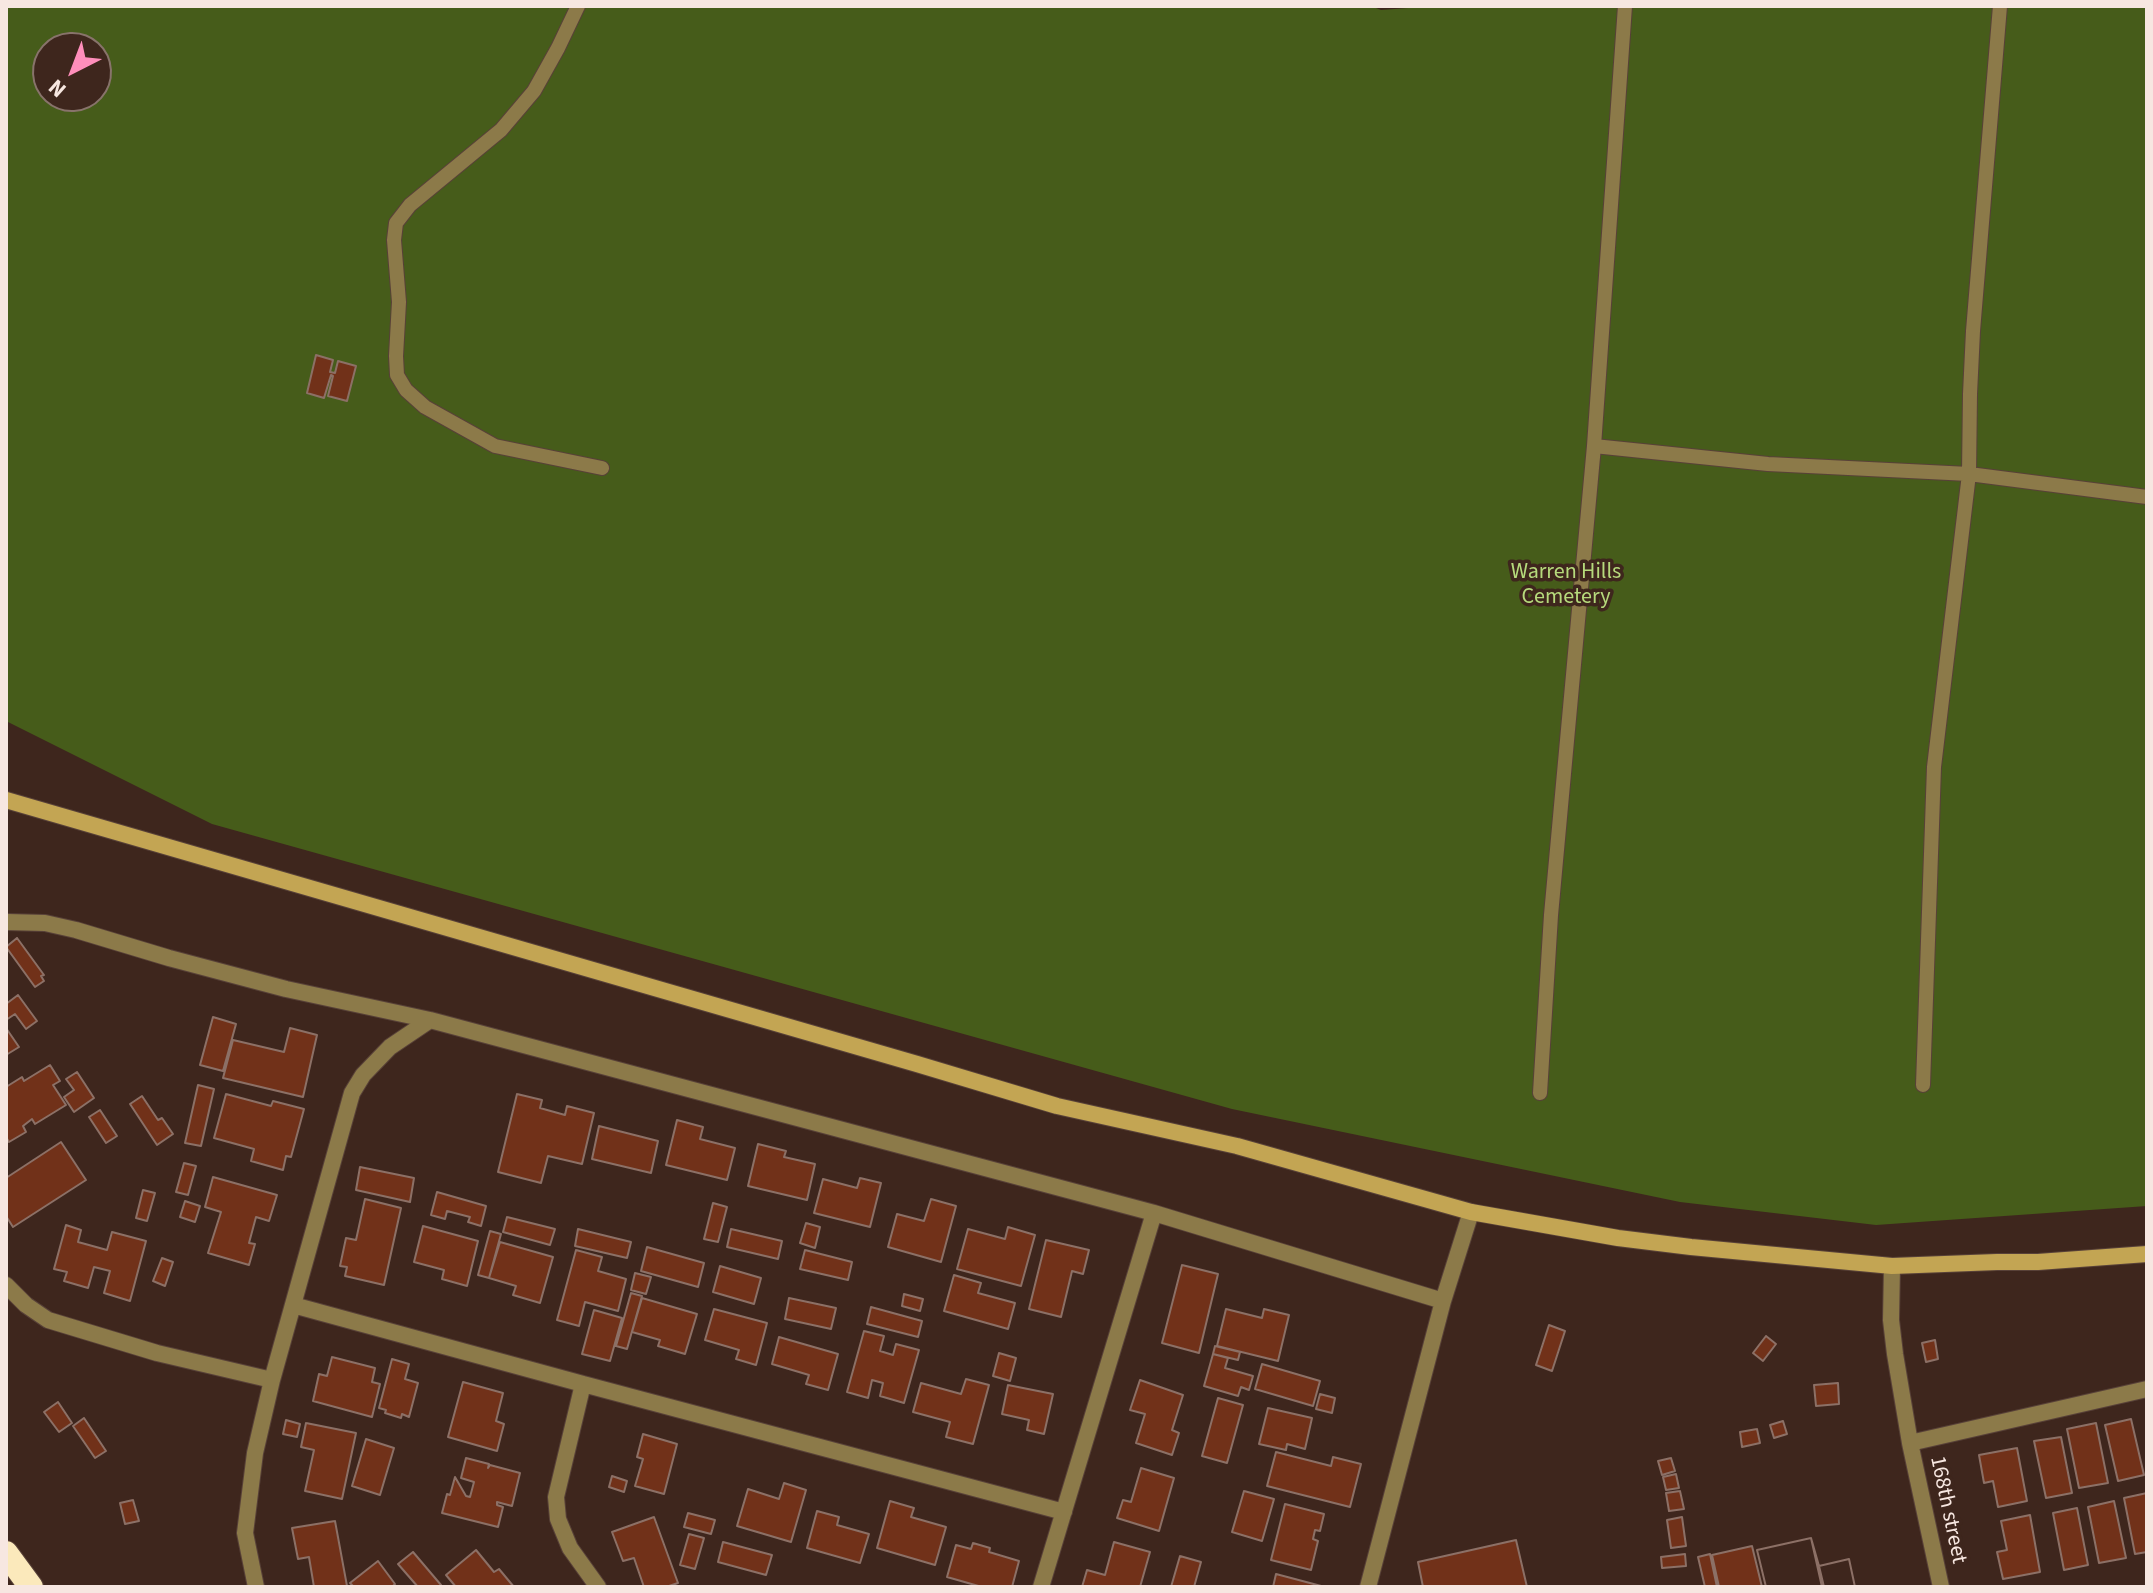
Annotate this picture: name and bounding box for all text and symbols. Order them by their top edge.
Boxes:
north arrow [32,32,112,112]
text: N [41,72,73,105]
park label: Warren Hills Cemetery [1511,560,1621,612]
street label: 168th street [1923,1454,1971,1566]

